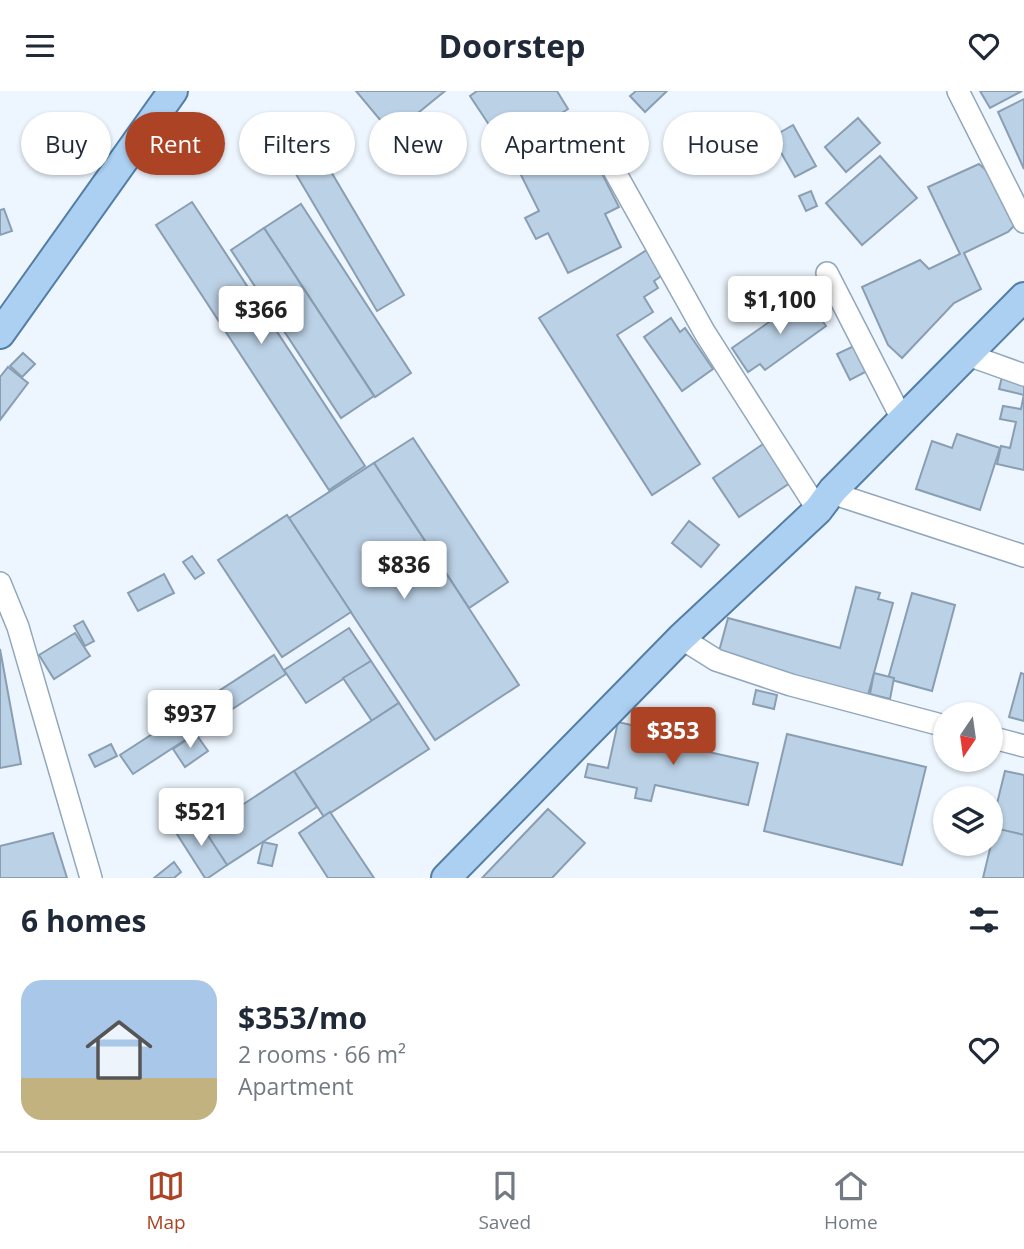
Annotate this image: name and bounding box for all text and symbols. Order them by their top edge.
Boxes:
text: Doorstep [439,24,585,67]
icon: menu [21,27,59,65]
icon: heart [965,27,1003,65]
chip: Buy [21,112,111,175]
chip: Rent [125,112,225,175]
chip: Filters [239,112,355,175]
chip: New [369,112,467,175]
chip: Apartment [481,112,649,175]
chip: House [663,112,783,175]
pin: $1,100 [723,277,837,336]
text: $1,100 [744,283,816,315]
pin: $366 [220,287,302,346]
text: $366 [235,293,287,325]
pin: $836 [363,541,445,601]
text: $836 [378,548,430,580]
pin: $937 [149,691,231,750]
text: $937 [164,697,216,729]
north arrow [933,702,1003,772]
map controls [933,702,1003,856]
pin: $353 [632,707,714,767]
text: $353 [647,714,699,746]
button: layers [933,786,1003,856]
pin: $521 [160,789,242,848]
text: $521 [175,795,227,827]
text: 6 homes [21,900,146,941]
icon: filters [965,901,1003,939]
text: $353/mo [238,997,367,1038]
icon: home [77,1008,161,1092]
icon: heart [965,1031,1003,1069]
text: 2 rooms · 66 m² [238,1038,406,1070]
text: Apartment [238,1070,354,1102]
tab: Map [146,1167,186,1235]
tab: Saved [478,1167,531,1235]
tab: Home [824,1167,878,1235]

